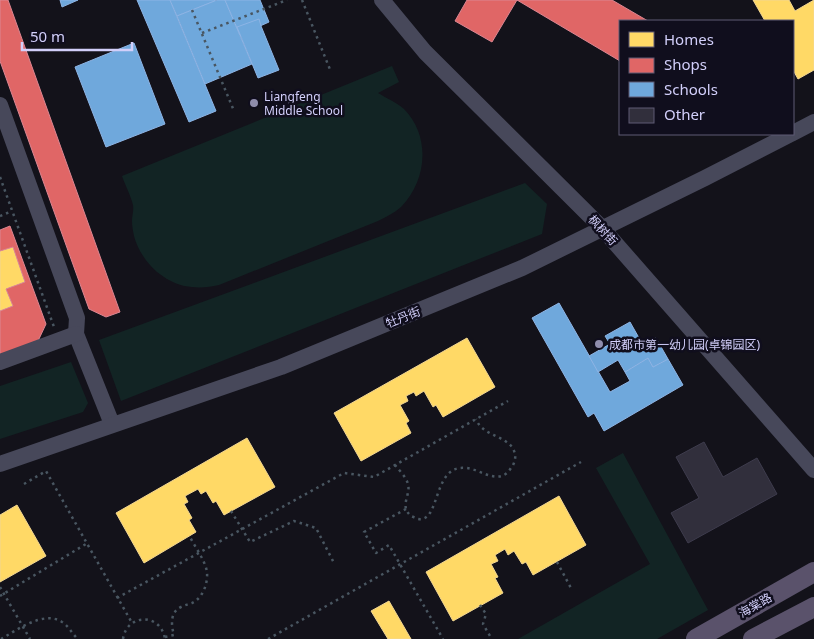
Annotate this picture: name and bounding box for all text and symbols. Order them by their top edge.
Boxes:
scale bar [22,20,132,52]
legend [619,20,794,135]
text: 50 m [30,26,65,46]
text: Homes [664,29,714,49]
text: Shops [664,54,707,74]
text: Schools [664,79,718,99]
place label: Liangfeng Middle School [264,88,343,119]
marker: Liangfeng Middle School [248,97,260,109]
text: Other [664,104,705,124]
street label: 枫树街 [585,211,621,249]
street label: 牡丹街 [383,302,423,332]
place label: 成都市第一幼儿园(卓锦园区) [609,336,761,353]
marker: 成都市第一幼儿园(卓锦园区) [593,338,605,350]
street label: 海棠路 [735,589,775,621]

